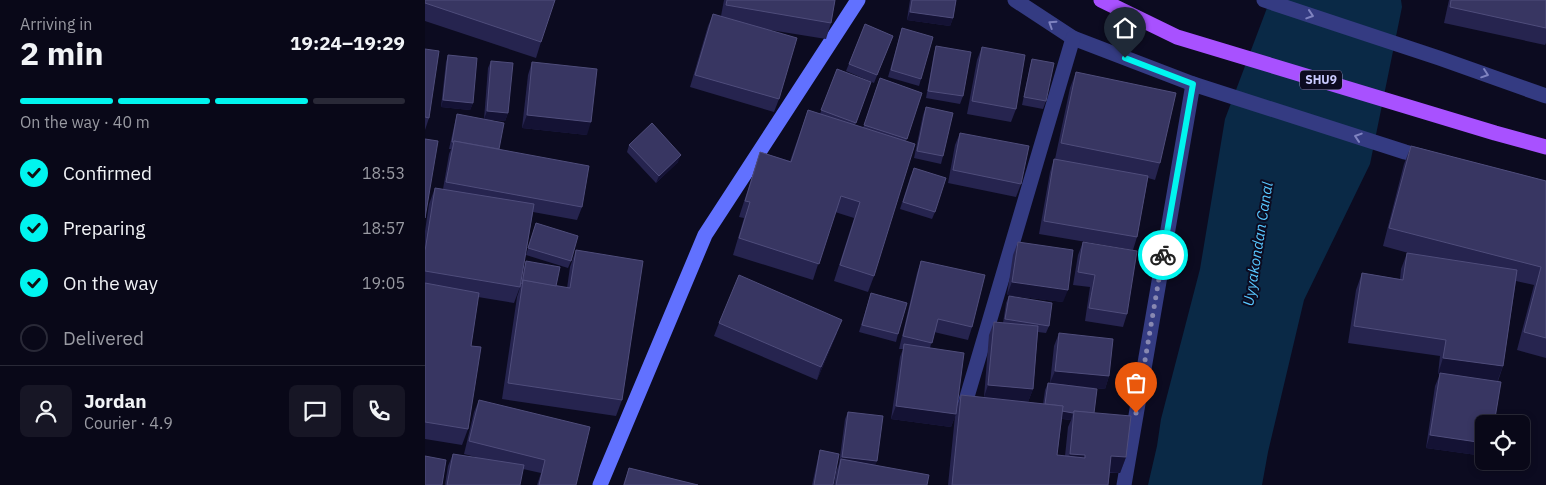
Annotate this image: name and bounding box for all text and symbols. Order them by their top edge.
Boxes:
pin [1104,7,1146,58]
one-way arrow [1306,10,1314,20]
text: Arriving in [20,14,92,34]
icon: home [1111,14,1139,42]
one-way arrow [1049,21,1058,30]
text: 19:24–19:29 [290,31,405,55]
text: 2 min [20,32,104,74]
one-way arrow [1480,68,1489,78]
road number: SHU9 [1300,70,1342,90]
text: On the way · 40 m [20,112,150,132]
one-way arrow [1355,133,1363,143]
icon: check [20,159,48,187]
text: Confirmed [63,161,152,185]
text: 18:53 [362,163,405,183]
water label: Uyyakondan Canal [1238,180,1277,307]
icon: check [20,214,48,242]
text: Preparing [63,216,145,240]
text: 18:57 [362,218,405,238]
courier [1138,230,1188,280]
icon: bike [1149,241,1177,269]
icon: check [20,269,48,297]
text: On the way [63,271,158,295]
text: 19:05 [362,273,405,293]
text: Delivered [63,326,144,350]
pin [1115,362,1157,413]
icon: bag [1122,369,1150,397]
button: person [20,385,72,437]
button: chat [289,385,341,437]
button: phone [353,385,405,437]
text: Jordan [84,389,147,413]
text: Courier · 4.9 [84,413,173,433]
map controls [1475,415,1530,470]
button: locate [1475,415,1530,470]

